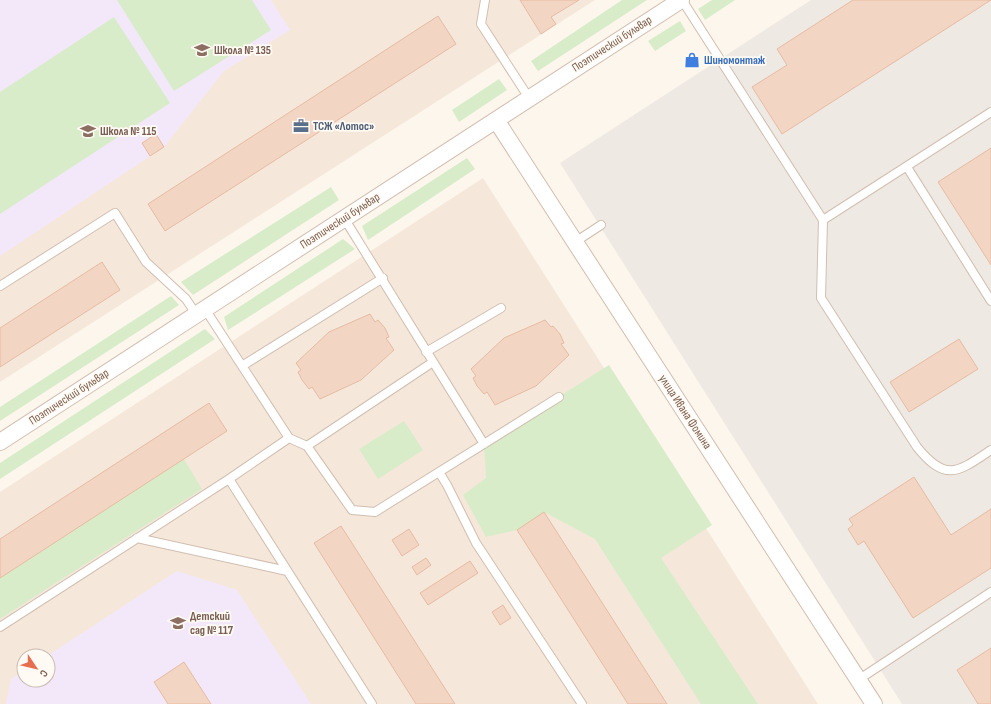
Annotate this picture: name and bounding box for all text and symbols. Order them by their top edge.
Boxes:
street label: Поэтический бульвар [569,13,655,75]
school or university icon: Школа № 135 [193,41,211,59]
place label: Школа № 135 [214,43,271,58]
shop icon: Шиномонтаж [683,51,701,69]
place label: Шиномонтаж [704,53,766,68]
office icon: ТСЖ «Лотос» [292,117,310,135]
place label: ТСЖ «Лотос» [313,119,374,134]
school or university icon: Школа № 115 [79,122,97,140]
place label: Школа № 115 [100,124,156,139]
street label: Поэтический бульвар [297,190,383,252]
street label: Поэтический бульвар [26,366,112,428]
street label: улица Ивана Фомина [655,372,715,452]
place label: Детский сад № 117 [190,609,234,638]
school or university icon: Детский сад № 117 [169,614,187,632]
north arrow [16,648,56,688]
text: С [37,667,51,680]

